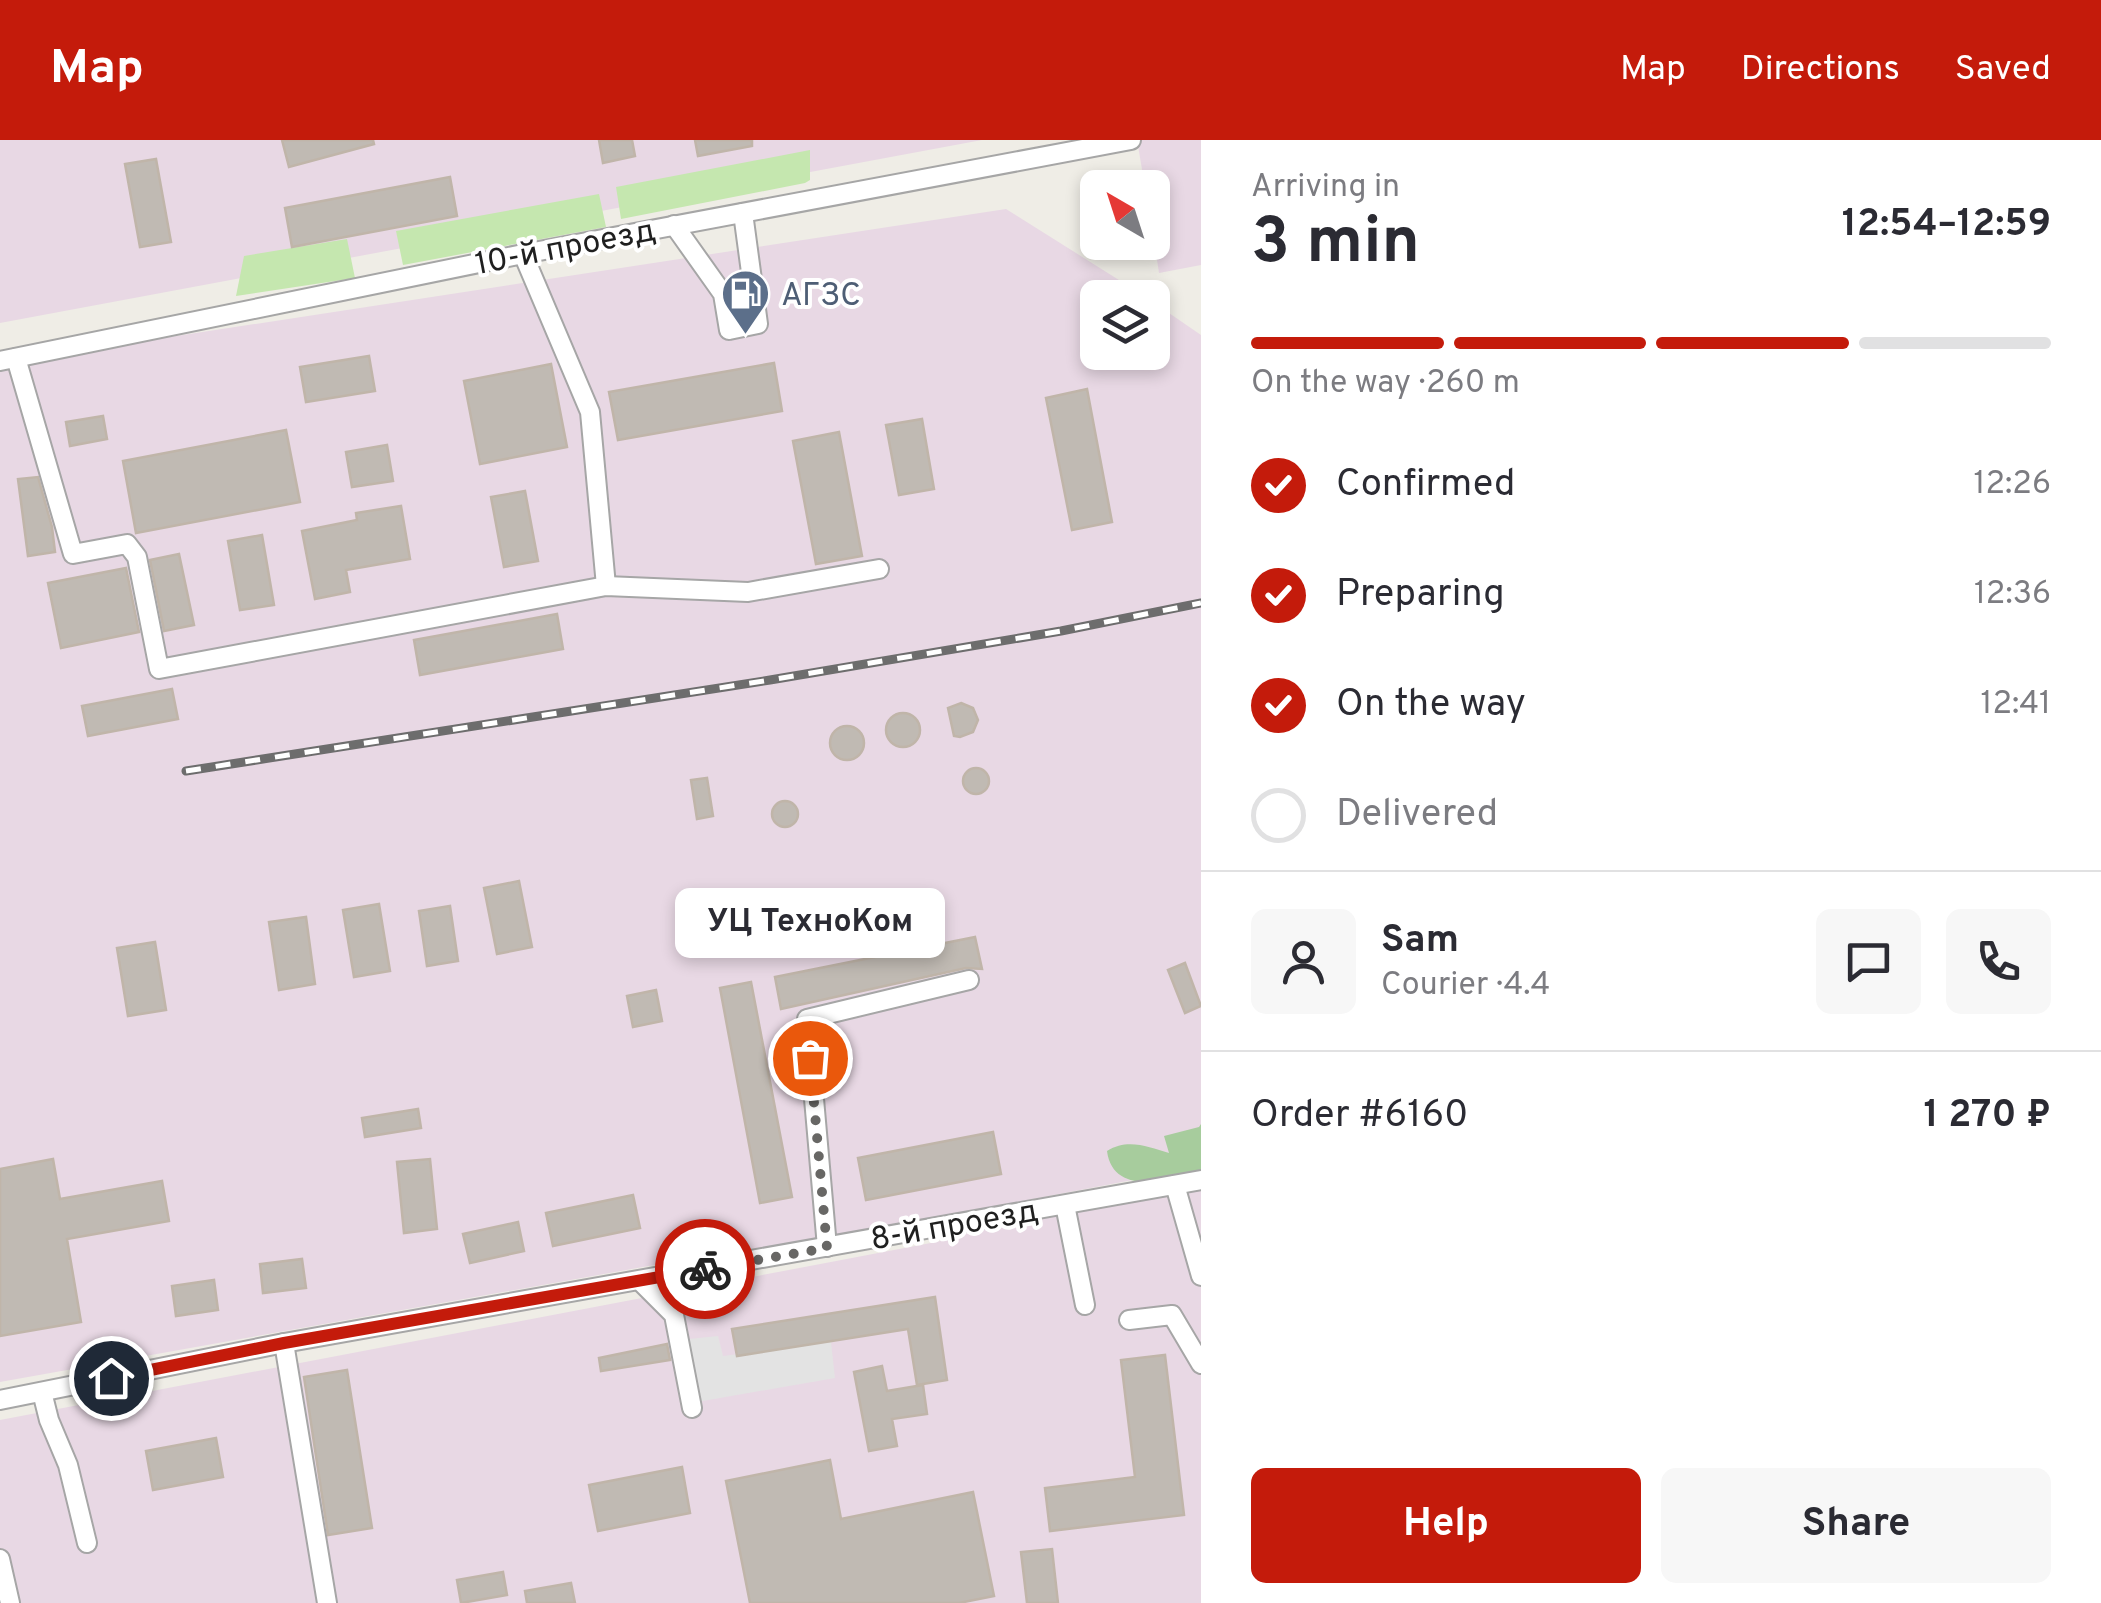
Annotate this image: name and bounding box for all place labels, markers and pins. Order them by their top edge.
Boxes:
fuel station icon: АГЗС [720,268,772,336]
place label: АГЗС [781,277,861,317]
callout: УЦ ТехноКом [675,888,945,958]
pin [768,1016,853,1101]
pin [69,1336,154,1421]

